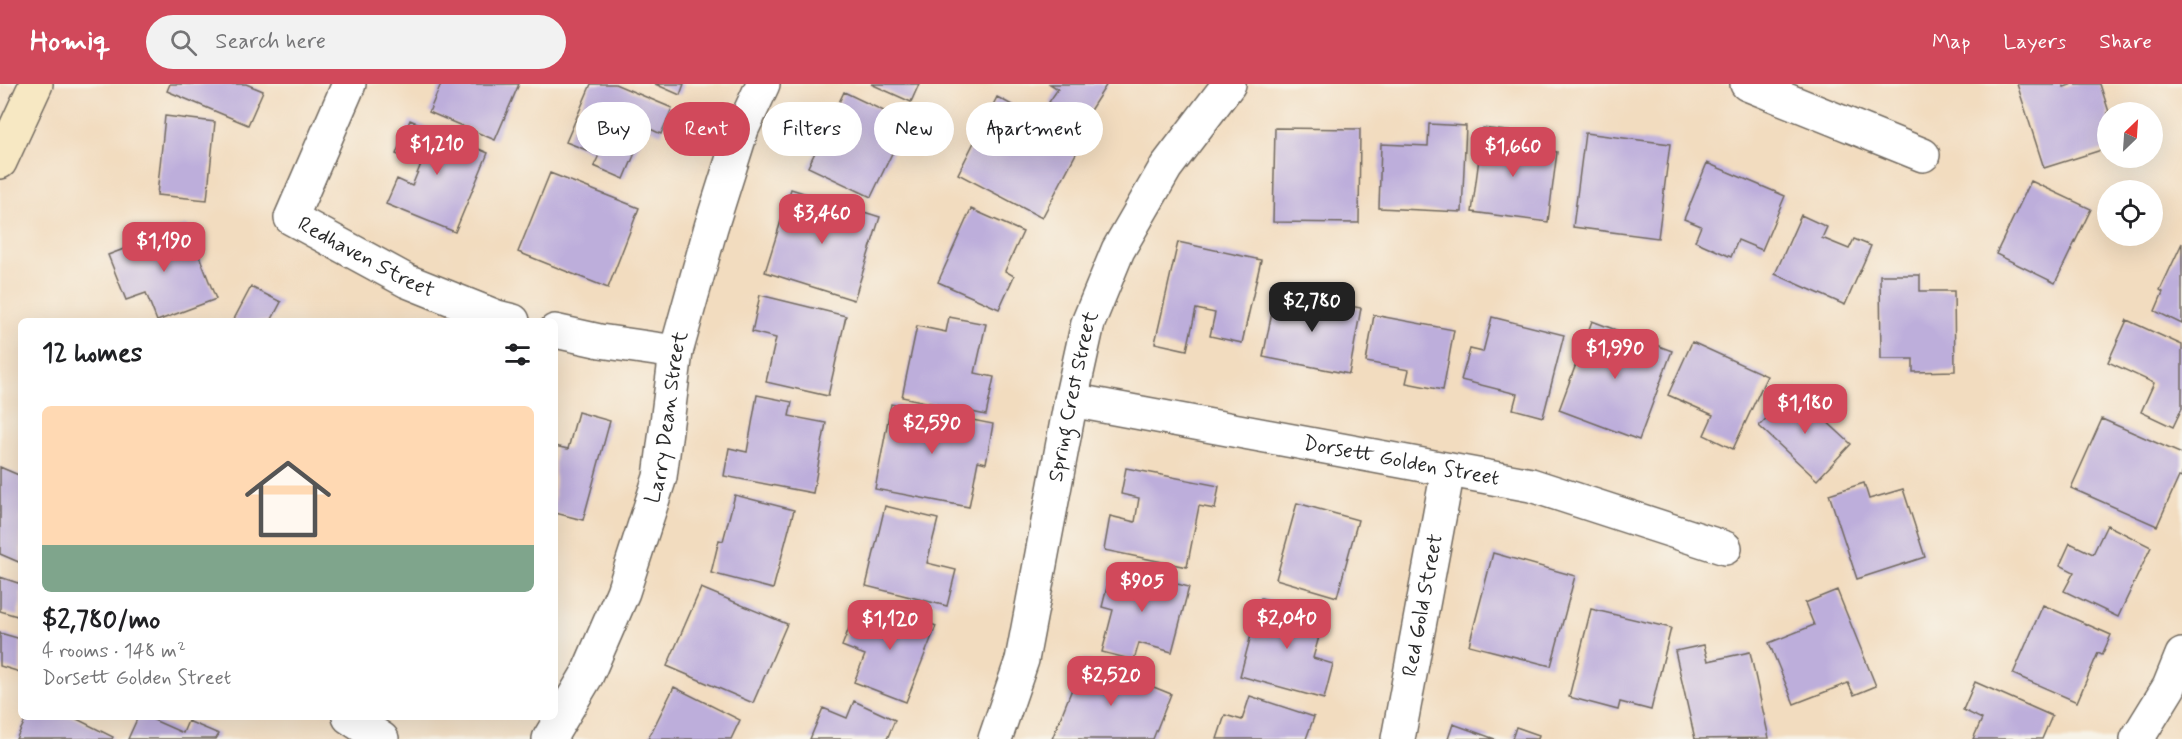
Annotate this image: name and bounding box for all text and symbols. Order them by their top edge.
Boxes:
search box [146,15,566,69]
text: Homiq [30,24,110,61]
icon: search [167,26,200,59]
text: Search here [215,28,326,56]
text: Map [1932,28,1970,56]
text: Layers [2003,28,2066,56]
text: Share [2099,28,2152,56]
chip: Buy [576,102,651,156]
chip: Rent [663,102,750,156]
chip: Filters [762,102,862,156]
chip: New [874,102,954,156]
chip: Apartment [966,102,1103,156]
north arrow [2097,102,2163,168]
map controls [2097,102,2163,246]
pin: $1,210 [388,125,486,176]
pin: $1,660 [1464,127,1562,178]
text: $1,210 [410,131,464,158]
text: $1,660 [1485,133,1541,160]
button: locate [2097,180,2163,246]
pin: $3,460 [773,194,871,245]
text: $3,460 [793,200,851,227]
street label: Redhaven Street [293,210,439,305]
pin: $1,190 [115,222,213,273]
text: $1,190 [136,228,192,255]
pin: $2,780 [1263,282,1361,333]
text: $2,780 [1283,288,1341,315]
street label: Spring Crest Street [1042,306,1106,484]
street label: Larry Dean Street [638,327,695,507]
pin: $1,990 [1566,329,1664,380]
text: $1,990 [1586,335,1644,362]
text: 12 homes [42,337,142,371]
icon: filters [501,338,534,371]
pin: $1,180 [1756,384,1854,435]
text: $1,180 [1777,390,1833,417]
pin: $2,590 [883,404,981,455]
text: $2,590 [903,410,961,437]
street label: Dorsett Golden Street [1301,429,1502,493]
icon: home [234,445,342,553]
street label: Red Gold Street [1396,532,1450,679]
pin: $905 [1106,562,1178,613]
text: $905 [1120,568,1164,595]
pin: $2,040 [1238,599,1336,650]
pin: $1,120 [841,600,939,651]
text: $2,780/mo [42,604,160,638]
text: $2,040 [1257,605,1317,632]
text: $1,120 [862,606,918,633]
text: 4 rooms · 148 m² [42,638,186,665]
pin: $2,520 [1062,656,1160,707]
text: $2,520 [1081,662,1141,689]
text: Dorsett Golden Street [42,665,231,692]

